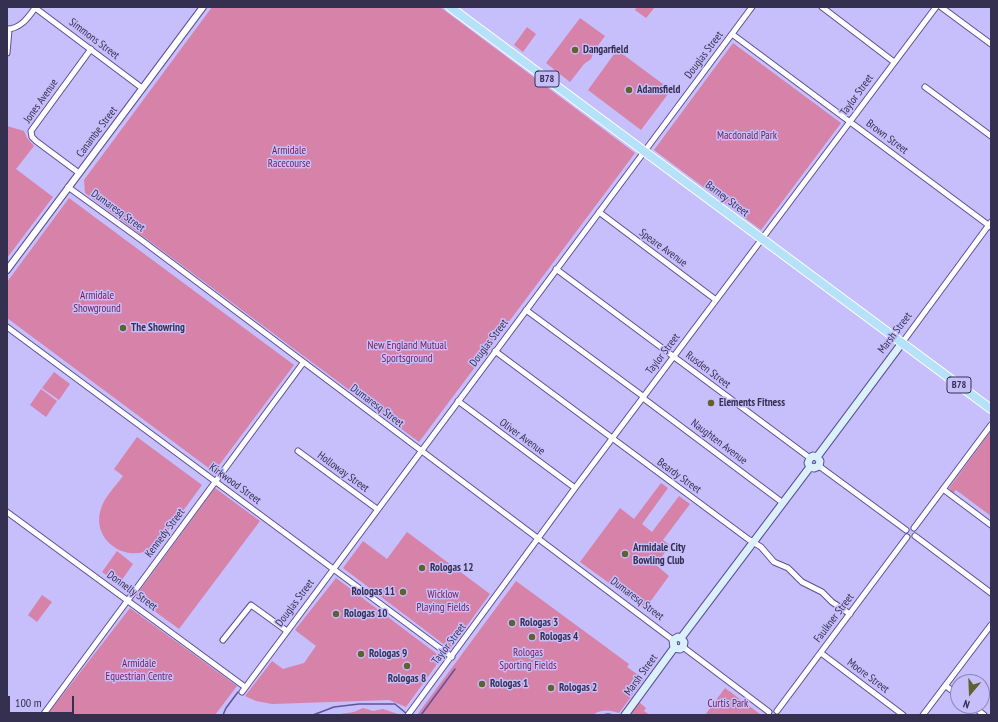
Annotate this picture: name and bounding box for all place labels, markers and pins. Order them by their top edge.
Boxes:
place label: Dangarfield [583,43,628,57]
marker: Dangarfield [570,45,580,55]
place label: Adamsfield [637,83,680,97]
marker: Adamsfield [624,85,634,95]
place label: The Showring [131,321,185,335]
marker: The Showring [118,323,128,333]
place label: Elements Fitness [719,396,785,410]
marker: Elements Fitness [706,398,716,408]
place label: Armidale City Bowling Club [633,541,685,567]
marker: Armidale City Bowling Club [620,549,630,559]
place label: Rologas 12 [430,561,474,575]
marker: Rologas 12 [417,563,427,573]
place label: Rologas 11 [351,585,395,599]
marker: Rologas 11 [398,587,408,597]
place label: Rologas 10 [344,607,388,621]
marker: Rologas 10 [331,609,341,619]
place label: Rologas 3 [520,616,558,630]
marker: Rologas 3 [507,618,517,628]
place label: Rologas 4 [540,630,578,644]
marker: Rologas 4 [527,632,537,642]
place label: Rologas 9 [369,647,407,661]
marker: Rologas 9 [356,649,366,659]
marker: Rologas 8 [402,661,412,671]
place label: Rologas 8 [388,672,426,686]
place label: Rologas 1 [490,677,528,691]
marker: Rologas 1 [477,679,487,689]
place label: Rologas 2 [559,681,597,695]
marker: Rologas 2 [546,683,556,693]

